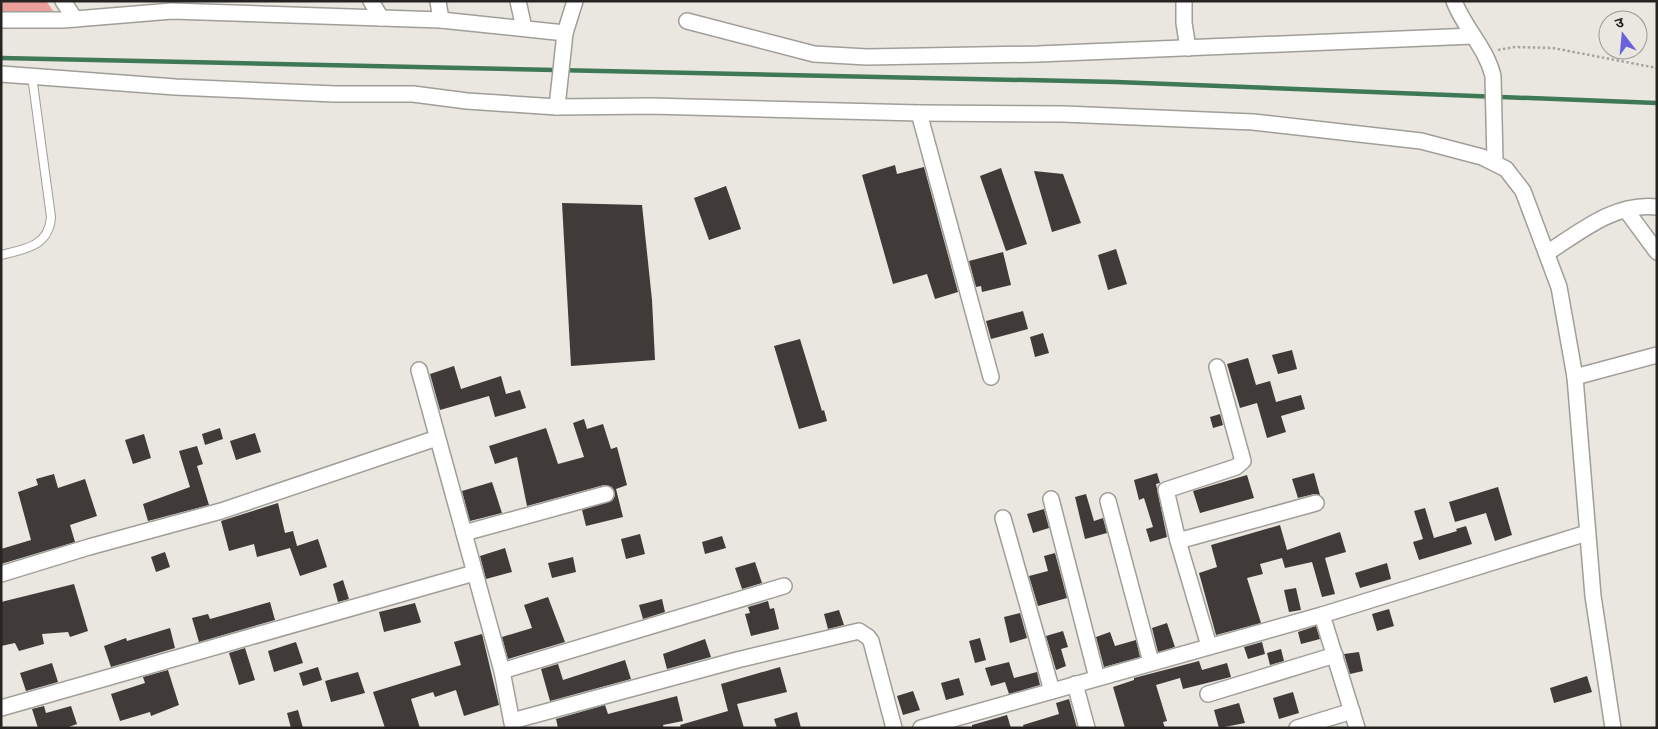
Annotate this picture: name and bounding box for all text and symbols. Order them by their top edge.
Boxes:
north arrow [1598,10,1648,60]
text: उ [1613,13,1627,32]

